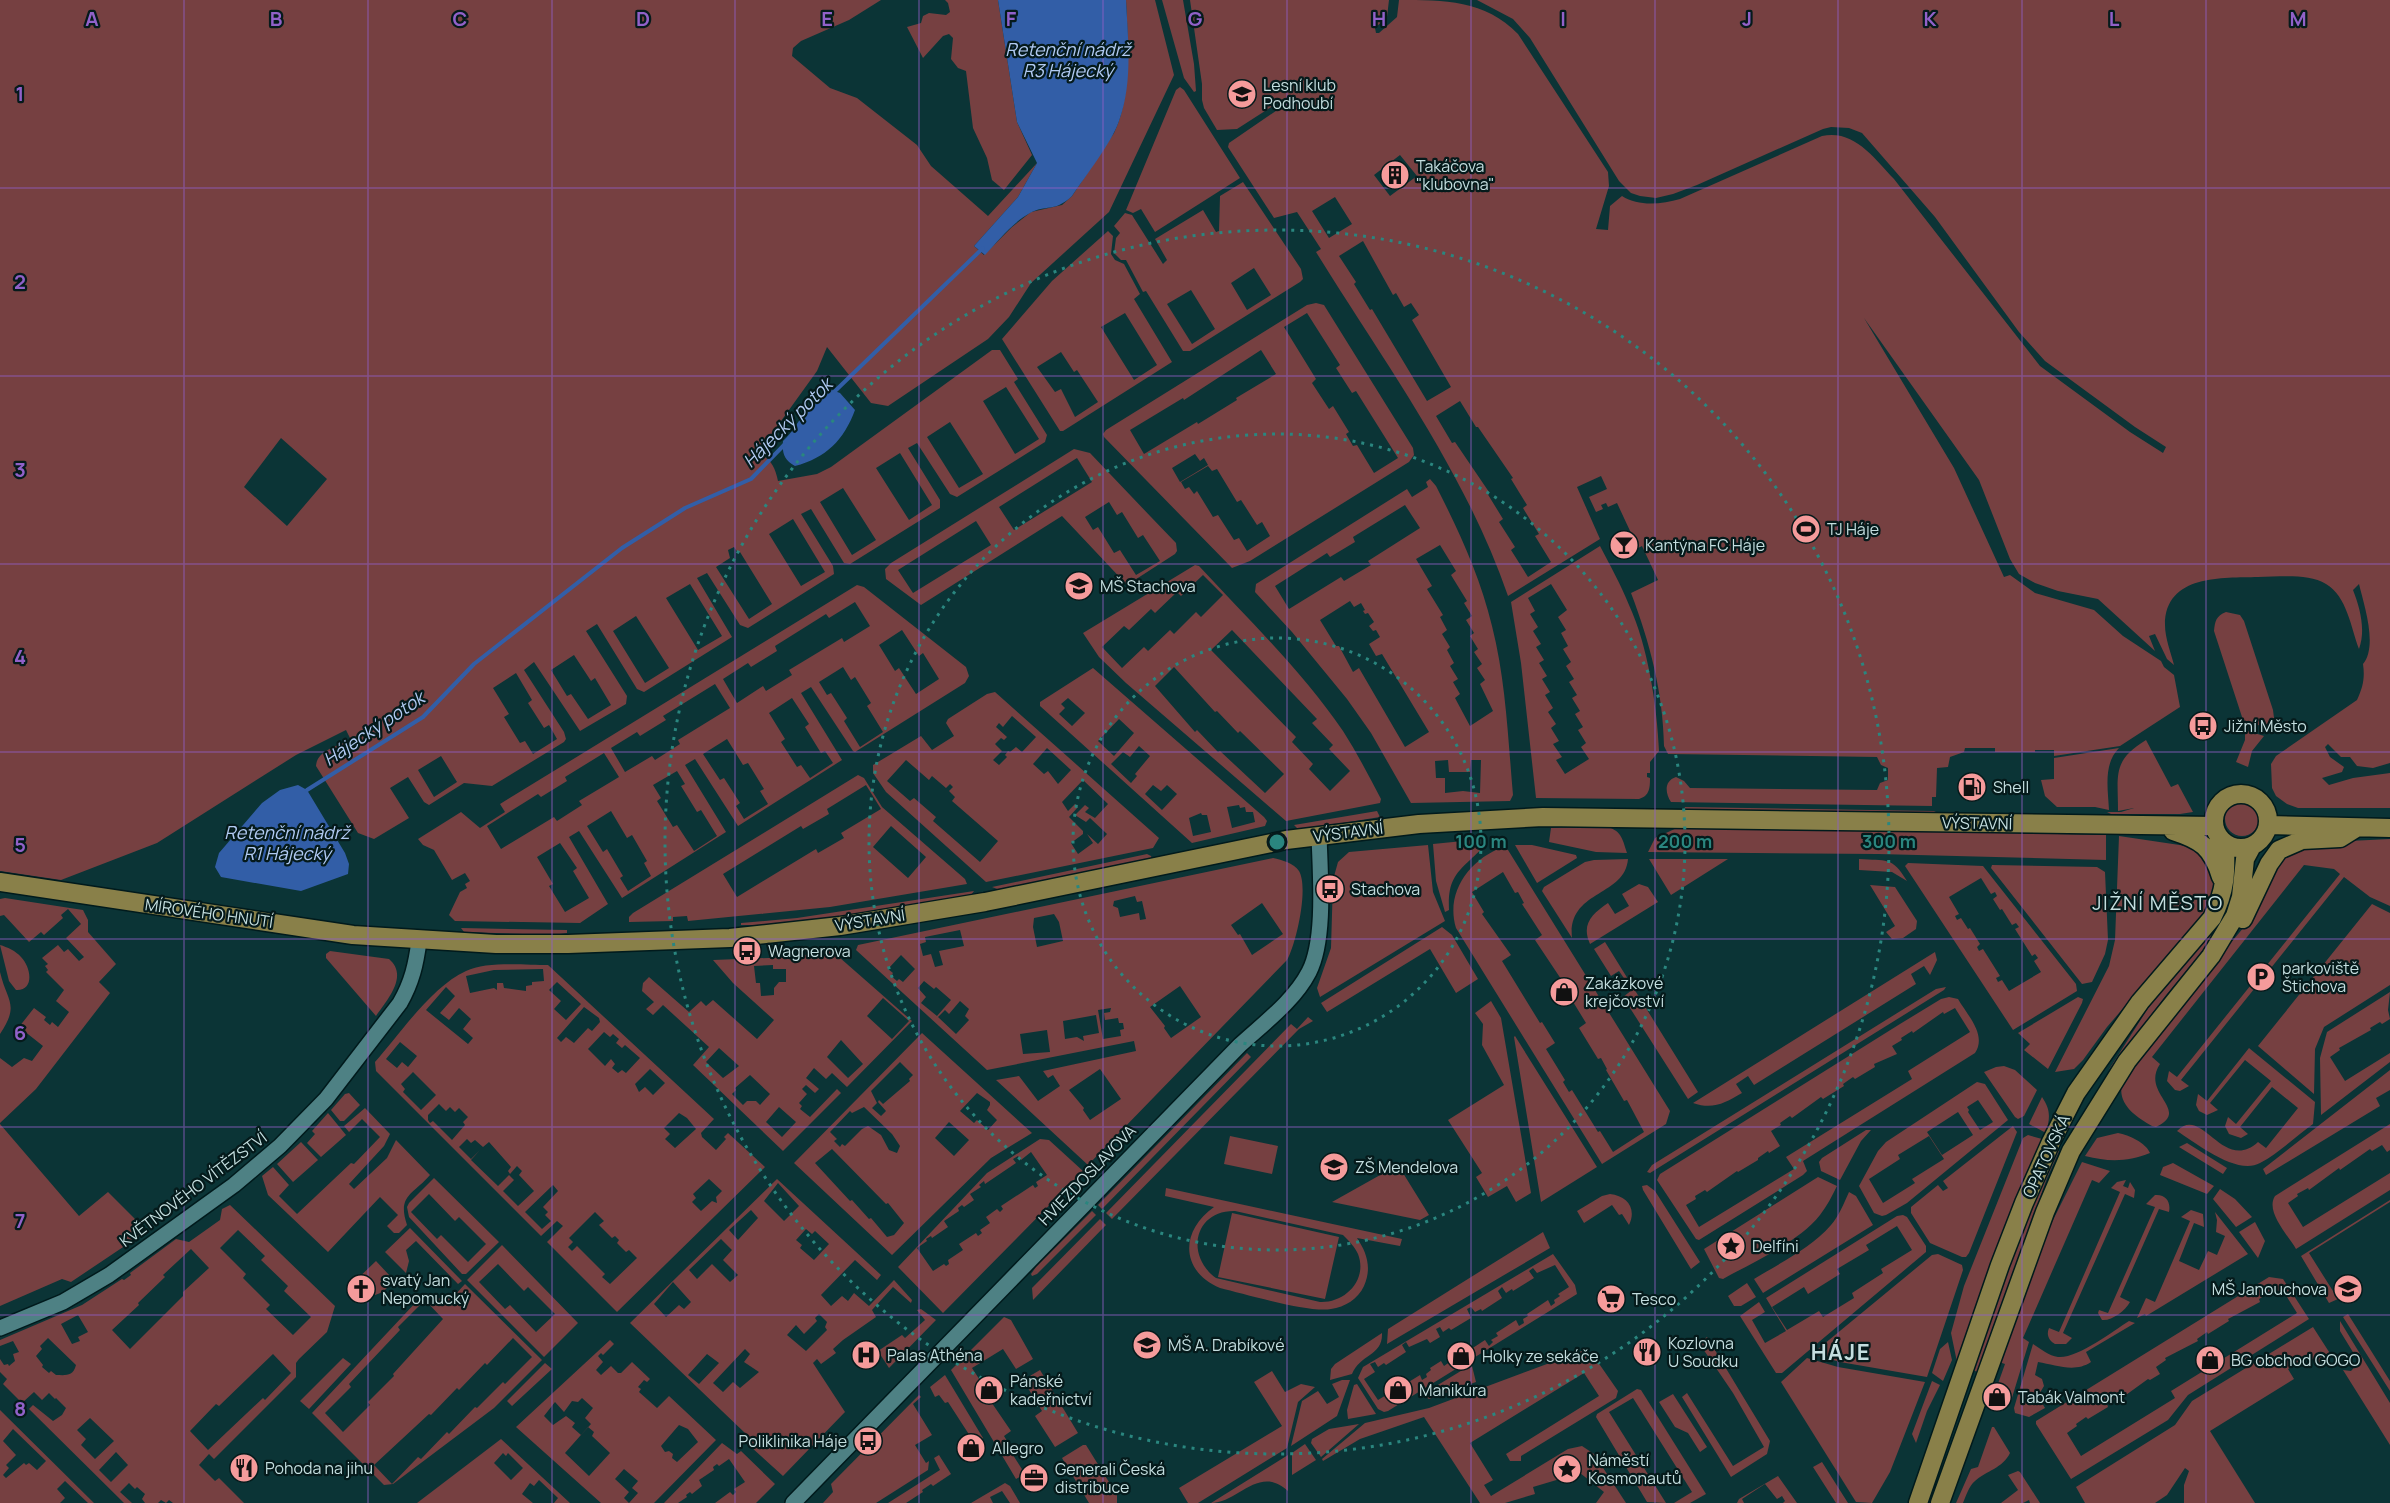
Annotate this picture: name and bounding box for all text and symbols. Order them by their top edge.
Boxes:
text: A [85,5,99,32]
text: B [270,5,283,32]
text: C [453,5,467,32]
text: D [636,5,650,32]
text: E [821,5,833,32]
text: F [1006,5,1017,32]
text: G [1188,5,1203,32]
text: H [1372,5,1386,32]
text: I [1560,5,1566,32]
text: J [1742,5,1752,32]
text: K [1924,5,1937,32]
text: L [2109,5,2120,32]
text: M [2289,5,2307,32]
water label: Retenční nádrž R3 Hájecký [1005,37,1133,82]
place label: Lesní klub Podhoubí [1263,74,1336,114]
school or university icon: Lesní klub Podhoubí [1226,78,1258,110]
text: 1 [16,80,24,107]
place label: Takáčova "klubovna" [1416,155,1495,195]
building icon: Takáčova "klubovna" [1379,159,1411,191]
text: 2 [14,268,26,295]
water label: Hájecký potok [737,370,839,472]
text: 3 [14,456,26,483]
sports icon: TJ Háje [1790,513,1822,545]
place label: TJ Háje [1827,518,1879,540]
bar icon: Kantýna FC Háje [1608,529,1640,561]
place label: Kantýna FC Háje [1645,534,1765,556]
school or university icon: MŠ Stachova [1063,570,1095,602]
place label: MŠ Stachova [1100,575,1196,597]
text: 4 [14,643,26,670]
water label: Hájecký potok [318,684,431,771]
bus stop icon: Jižní Město [2187,710,2219,742]
place label: Jižní Město [2224,715,2307,737]
fuel station icon: Shell [1956,771,1988,803]
place label: Shell [1993,776,2029,798]
street label: VÝSTAVNÍ [1942,811,2013,835]
street label: VÝSTAVNÍ [1312,817,1385,847]
water label: Retenční nádrž R1 Hájecký [224,820,352,865]
text: 100 m [1455,829,1507,853]
text: 200 m [1658,829,1712,853]
text: 300 m [1862,829,1916,853]
text: 5 [14,831,26,858]
centre of rings [1267,832,1287,852]
bus stop icon: Stachova [1314,873,1346,905]
place label: Stachova [1351,878,1420,900]
district label: JIŽNÍ MĚSTO [2092,889,2224,916]
street label: MÍROVÉHO HNUTÍ [143,893,275,933]
street label: VÝSTAVNÍ [833,904,907,936]
bus stop icon: Wagnerova [731,935,763,967]
place label: Wagnerova [768,940,851,962]
place label: parkoviště Štichova [2282,957,2359,997]
parking icon: parkoviště Štichova [2245,961,2277,993]
place label: Zakázkové krejčovství [1585,972,1664,1012]
shop icon: Zakázkové krejčovství [1548,976,1580,1008]
text: 6 [14,1019,26,1046]
street label: OPATOVSKÁ [2017,1111,2075,1201]
street label: HVIEZDOSLAVOVA [1033,1120,1141,1230]
street label: KVĚTNOVÉHO VÍTĚZSTVÍ [115,1126,271,1252]
school or university icon: ZŠ Mendelova [1318,1151,1350,1183]
place label: ZŠ Mendelova [1355,1156,1458,1178]
text: 7 [15,1207,25,1234]
place icon: Delfíni [1715,1230,1747,1262]
place label: Delfíni [1752,1235,1799,1257]
place label: svatý Jan Nepomucký [382,1269,470,1309]
church icon: svatý Jan Nepomucký [345,1273,377,1305]
school or university icon: MŠ Janouchova [2332,1273,2364,1305]
place label: MŠ Janouchova [2212,1278,2327,1300]
supermarket icon: Tesco [1595,1283,1627,1315]
place label: Tesco [1632,1288,1676,1310]
school or university icon: MŠ A. Drabíkové [1131,1329,1163,1361]
place label: Kozlovna U Soudku [1668,1332,1738,1372]
place label: MŠ A. Drabíkové [1168,1334,1285,1356]
restaurant icon: Kozlovna U Soudku [1631,1336,1663,1368]
district label: HÁJE [1811,1337,1871,1367]
hospital icon: Palas Athéna [850,1339,882,1371]
shop icon: Holky ze sekáče [1445,1340,1477,1372]
place label: Palas Athéna [887,1344,983,1366]
shop icon: BG obchod GOGO [2194,1344,2226,1376]
place label: Holky ze sekáče [1482,1345,1599,1367]
place label: BG obchod GOGO [2231,1349,2361,1371]
place label: Pánské kadeřnictví [1010,1370,1092,1410]
shop icon: Pánské kadeřnictví [973,1374,1005,1406]
shop icon: Manikúra [1382,1374,1414,1406]
place label: Manikúra [1419,1379,1486,1401]
shop icon: Tabák Valmont [1981,1381,2013,1413]
place label: Tabák Valmont [2018,1386,2125,1408]
text: 8 [14,1395,26,1422]
bus stop icon: Poliklinika Háje [852,1425,884,1457]
place label: Poliklinika Háje [739,1430,847,1452]
shop icon: Allegro [955,1432,987,1464]
place label: Allegro [992,1437,1044,1459]
place label: Náměstí Kosmonautů [1588,1449,1681,1489]
restaurant icon: Pohoda na jihu [228,1452,260,1484]
place icon: Náměstí Kosmonautů [1551,1453,1583,1485]
place label: Pohoda na jihu [265,1457,373,1479]
place label: Generali Česká distribuce [1055,1458,1165,1498]
office icon: Generali Česká distribuce [1018,1462,1050,1494]

